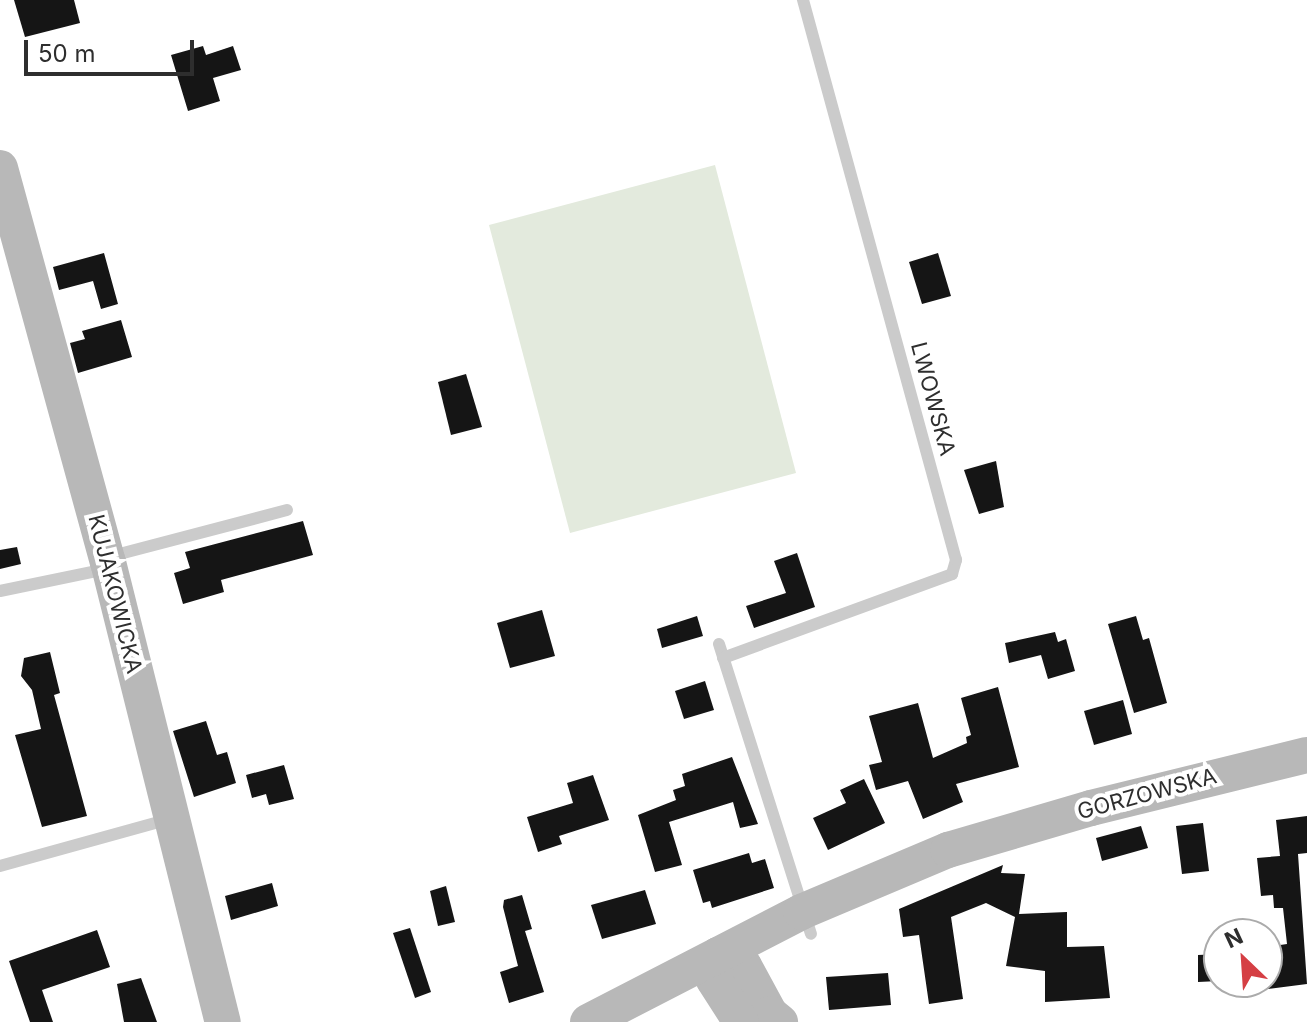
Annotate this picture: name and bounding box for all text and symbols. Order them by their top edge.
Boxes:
scale bar [28,24,198,74]
text: 50 m [38,39,96,68]
street label: LWOWSKA [905,339,961,459]
street label: KUJAKOWICKA [82,512,148,676]
street label: GORZOWSKA [1074,763,1220,825]
north arrow [1203,918,1283,998]
text: N [1221,923,1247,953]

